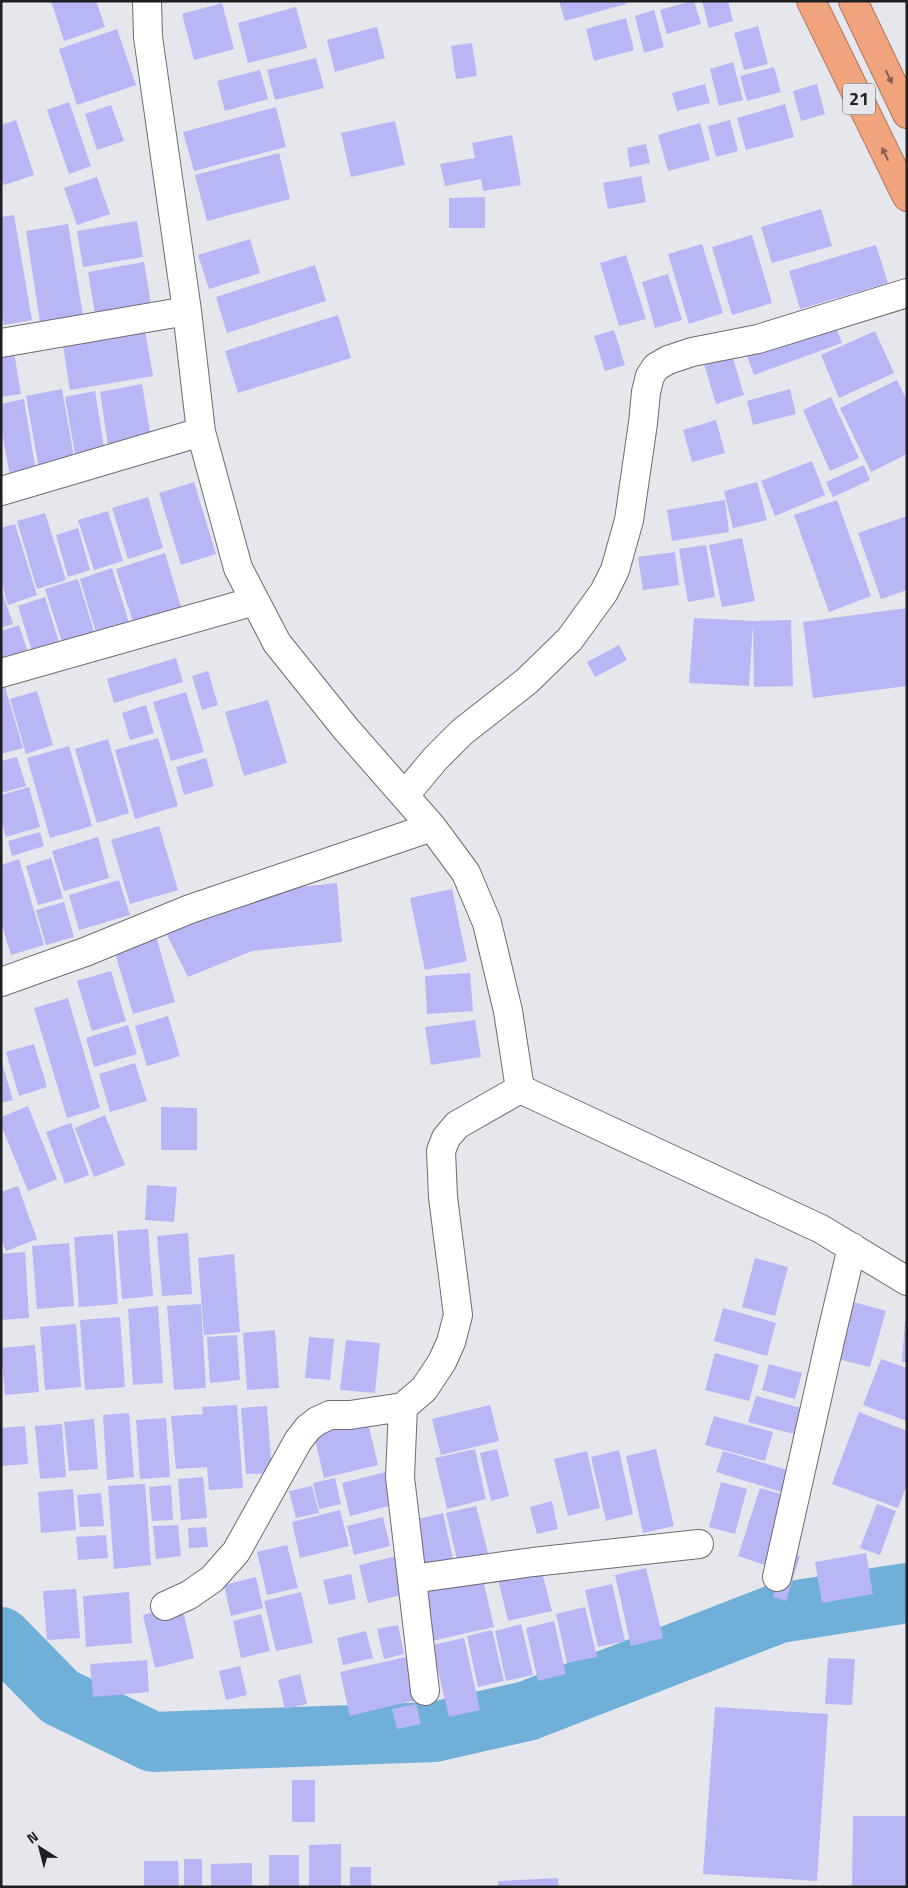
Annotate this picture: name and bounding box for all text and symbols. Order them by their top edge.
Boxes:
one-way arrow [885,70,893,84]
road number: 21 [843,84,875,115]
one-way arrow [881,146,890,161]
north arrow [15,1823,65,1873]
text: N [22,1826,42,1848]

